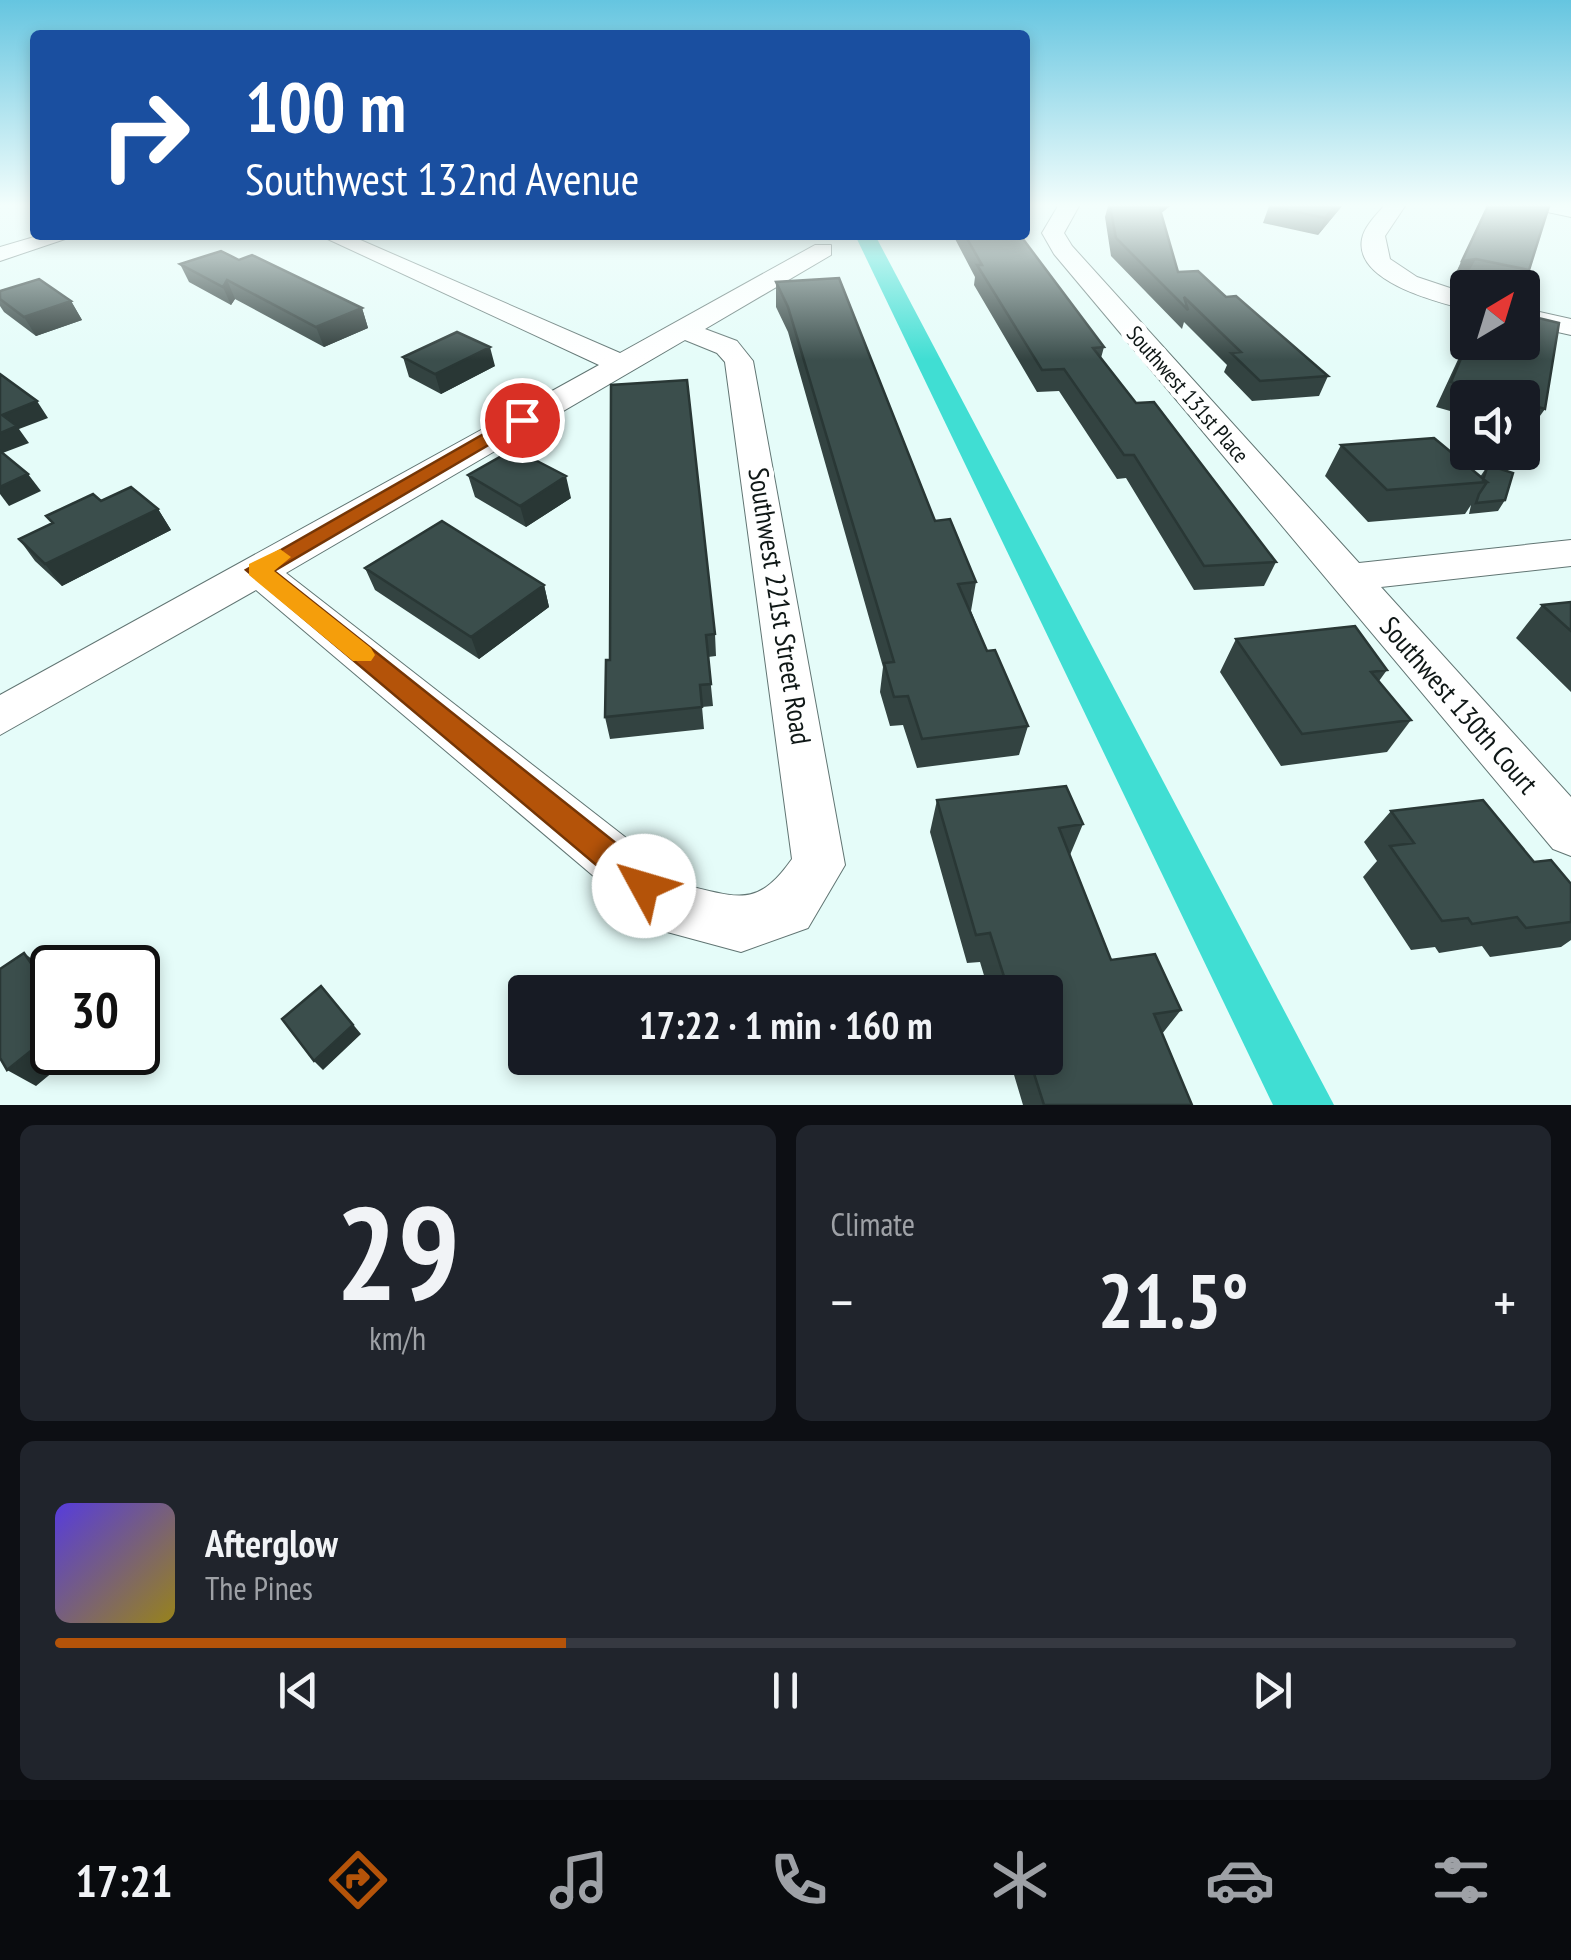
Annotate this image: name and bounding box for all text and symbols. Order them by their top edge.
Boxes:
text: 100 m [245,61,406,151]
icon: right [80,70,210,200]
text: Southwest 132nd Avenue [245,149,639,207]
north arrow [1450,270,1540,360]
map controls [1450,270,1540,470]
street label: Southwest 131st Place [1121,320,1255,468]
pin [480,378,565,463]
button: sound [1450,380,1540,470]
icon: arrive [495,393,550,448]
street label: Southwest 221st Street Road [740,465,821,747]
street label: Southwest 130th Court [1372,608,1547,801]
position arrow [592,834,696,938]
speed limit sign: 30 [30,945,160,1075]
text: 17:22 · 1 min · 160 m [639,1000,932,1049]
text: 29 [336,1168,460,1336]
text: Climate [831,1203,915,1245]
text: 21.5° [1098,1252,1249,1349]
text: − [831,1266,853,1337]
text: + [1493,1266,1516,1337]
text: km/h [369,1317,426,1359]
text: Afterglow [205,1518,338,1567]
text: The Pines [205,1567,313,1609]
icon: previous [271,1663,326,1718]
icon: pause [758,1663,813,1718]
icon: next [1245,1663,1300,1718]
icon: directions [323,1845,393,1915]
icon: music [544,1845,614,1915]
icon: phone [764,1845,834,1915]
icon: climate [985,1845,1055,1915]
icon: car [1205,1845,1275,1915]
icon: filters [1426,1845,1496,1915]
text: 17:21 [75,1851,173,1909]

